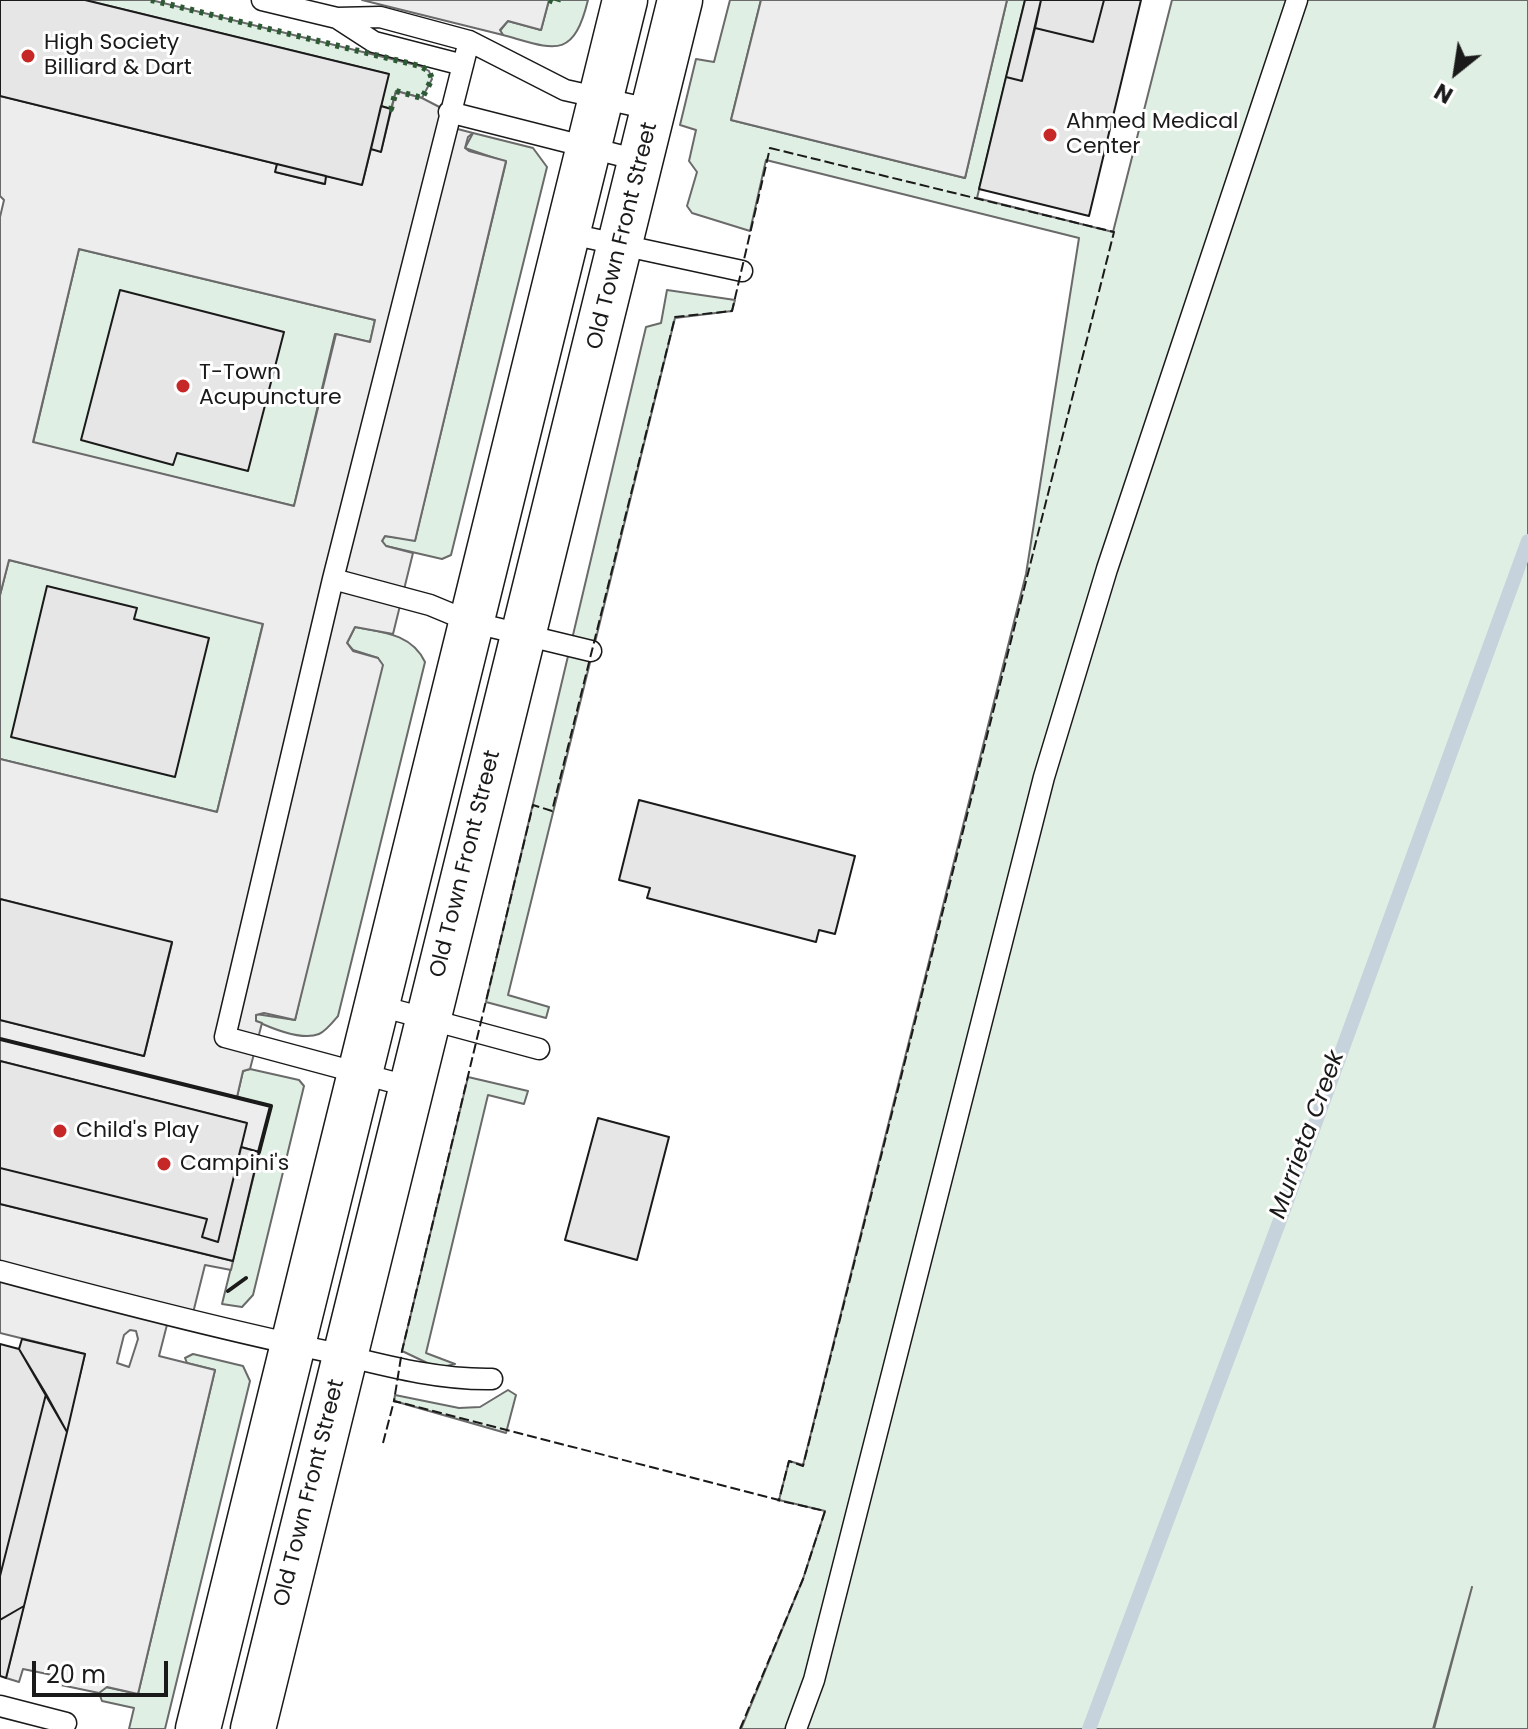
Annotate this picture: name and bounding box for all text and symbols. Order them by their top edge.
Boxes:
place label: High Society Billiard & Dart [44,30,192,82]
north arrow [1416,32,1496,112]
marker: High Society Billiard & Dart [19,47,37,65]
text: N [1429,76,1459,111]
place label: Ahmed Medical Center [1066,109,1238,160]
street label: Old Town Front Street [582,120,664,352]
marker: Ahmed Medical Center [1041,126,1059,144]
place label: T-Town Acupuncture [199,360,342,412]
marker: T-Town Acupuncture [174,377,192,395]
street label: Old Town Front Street [425,748,507,980]
water label: Murrieta Creek [1264,1047,1352,1223]
place label: Child's Play [76,1118,199,1144]
marker: Child's Play [51,1122,69,1140]
place label: Campini's [180,1151,289,1177]
marker: Campini's [155,1155,173,1173]
street label: Old Town Front Street [269,1377,351,1609]
scale bar [36,1645,172,1695]
text: 20 m [46,1658,106,1691]

